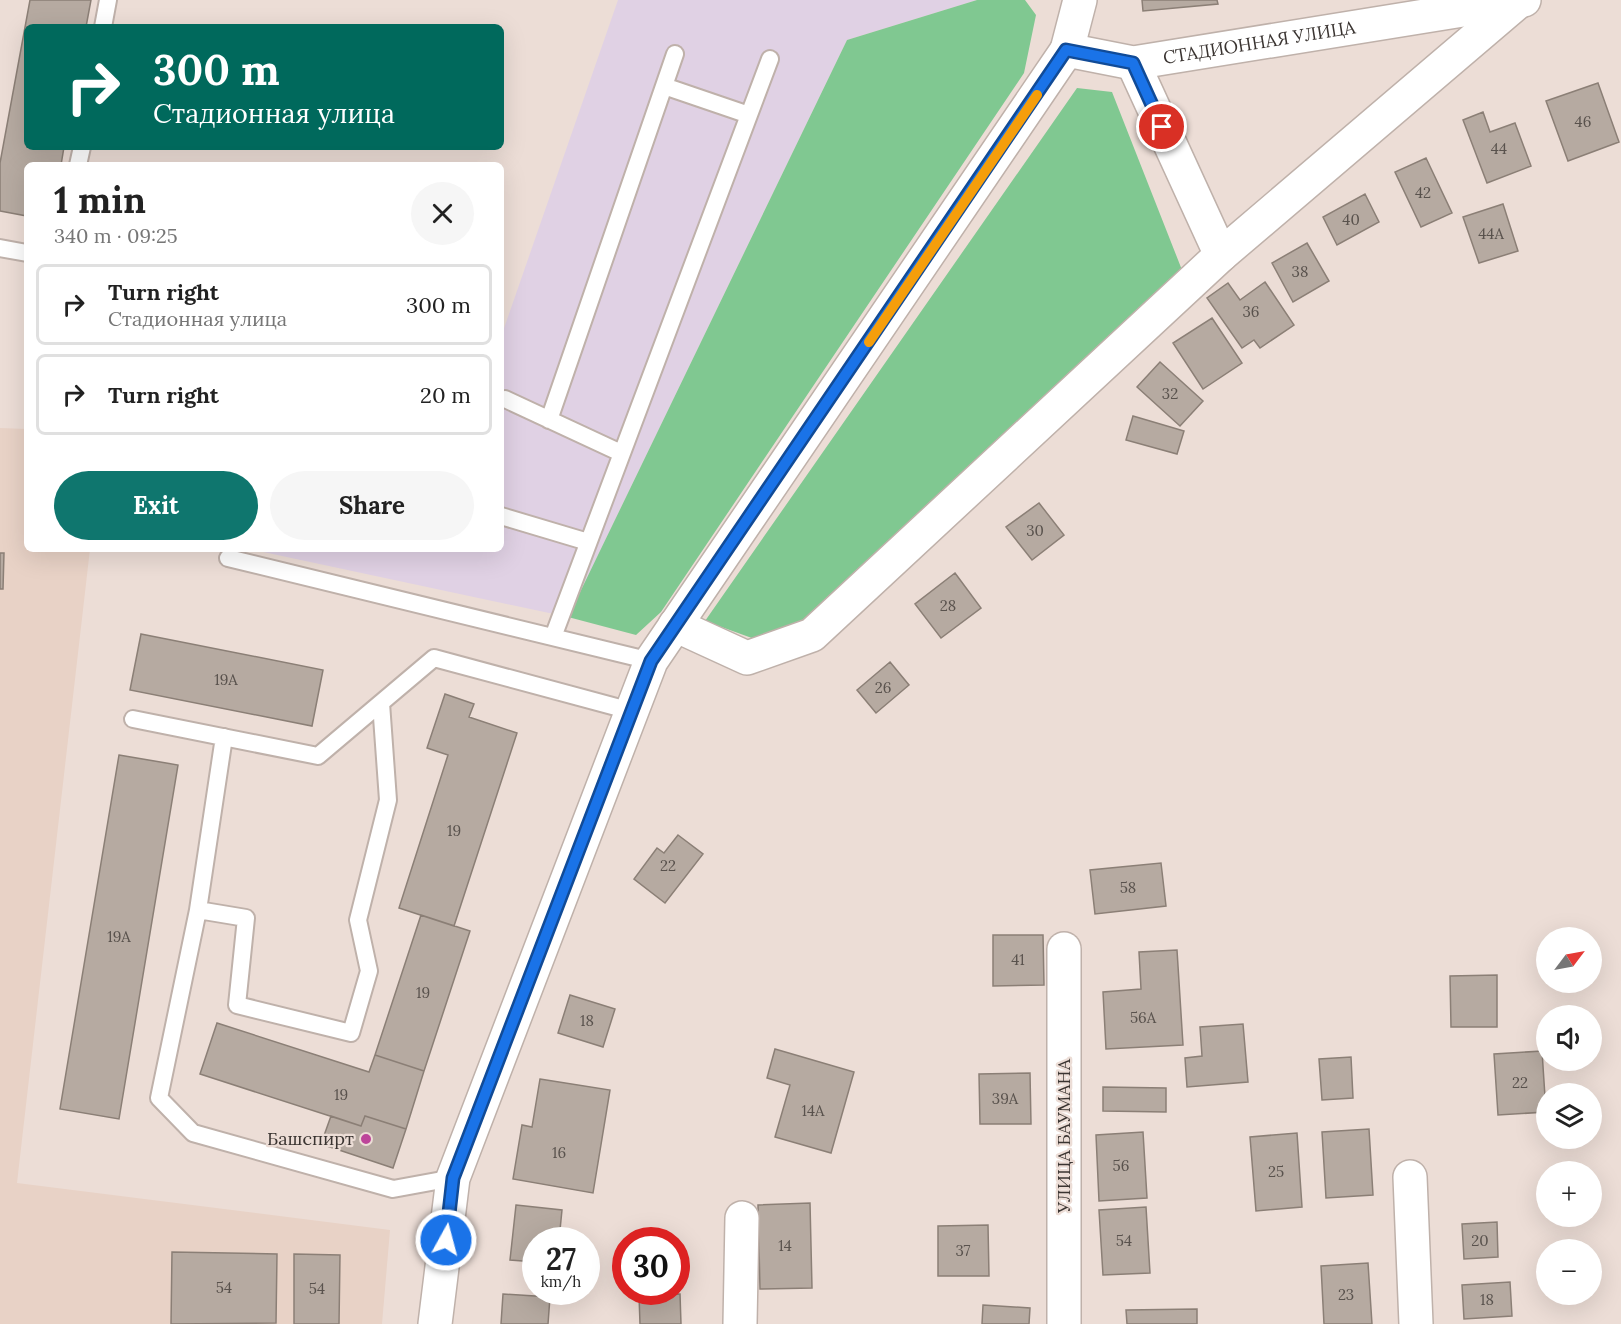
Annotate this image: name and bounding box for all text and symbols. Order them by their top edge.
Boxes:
street label: СТАДИОННАЯ УЛИЦА [1161,15,1358,69]
text: 300 m [153,43,280,97]
icon: right [54,48,132,126]
text: Стадионная улица [153,96,395,130]
pin [1136,101,1187,152]
icon: arrive [1145,110,1178,143]
house number: 46 [1575,112,1591,131]
house number: 44 [1491,139,1507,158]
text: 1 min [54,177,146,223]
button: close [411,182,474,245]
house number: 42 [1415,183,1431,202]
house number: 40 [1342,210,1360,229]
text: 340 m · 09:25 [54,223,178,248]
house number: 44А [1478,224,1504,243]
house number: 38 [1292,262,1308,281]
text: Turn right [108,278,219,306]
icon: right [57,288,90,321]
text: 300 m [406,291,471,319]
house number: 36 [1242,302,1260,321]
text: Стадионная улица [108,306,287,331]
icon: right [57,378,90,411]
text: Turn right [108,381,219,409]
text: 20 m [420,381,471,409]
house number: 32 [1162,384,1178,403]
button: Exit [54,471,258,540]
button: Share [270,471,474,540]
house number: 30 [1026,521,1044,540]
house number: 28 [940,596,956,615]
house number: 19А [214,670,238,689]
house number: 26 [875,678,891,697]
house number: 19 [447,821,461,840]
house number: 22 [660,856,676,875]
house number: 58 [1120,878,1136,897]
house number: 19А [107,927,131,946]
north arrow [1536,927,1602,993]
map controls [1536,927,1602,1305]
house number: 41 [1011,950,1025,969]
house number: 19 [416,983,430,1002]
button: sound [1536,1005,1602,1071]
house number: 56А [1130,1008,1157,1027]
house number: 18 [580,1011,594,1030]
street label: УЛИЦА БАУМАНА [1052,1058,1075,1214]
house number: 22 [1512,1073,1528,1092]
button: layers [1536,1083,1602,1149]
house number: 19 [334,1085,348,1104]
house number: 39А [992,1089,1019,1108]
house number: 14А [802,1101,825,1120]
place label: Башспирт [267,1127,354,1150]
marker: Башспирт [359,1132,373,1146]
house number: 16 [552,1143,566,1162]
house number: 56 [1113,1156,1129,1175]
button: + [1536,1161,1602,1227]
house number: 25 [1268,1162,1284,1181]
position arrow [414,1208,478,1272]
speed limit sign: 30 [612,1227,690,1305]
house number: 54 [1116,1231,1132,1250]
house number: 20 [1471,1231,1489,1250]
house number: 14 [778,1236,792,1255]
button: − [1536,1239,1602,1305]
text: 27 [546,1240,576,1278]
house number: 37 [956,1241,971,1260]
text: km/h [541,1272,581,1291]
house number: 54 [216,1278,232,1297]
house number: 54 [309,1279,325,1298]
house number: 23 [1338,1285,1354,1304]
house number: 18 [1480,1290,1494,1309]

